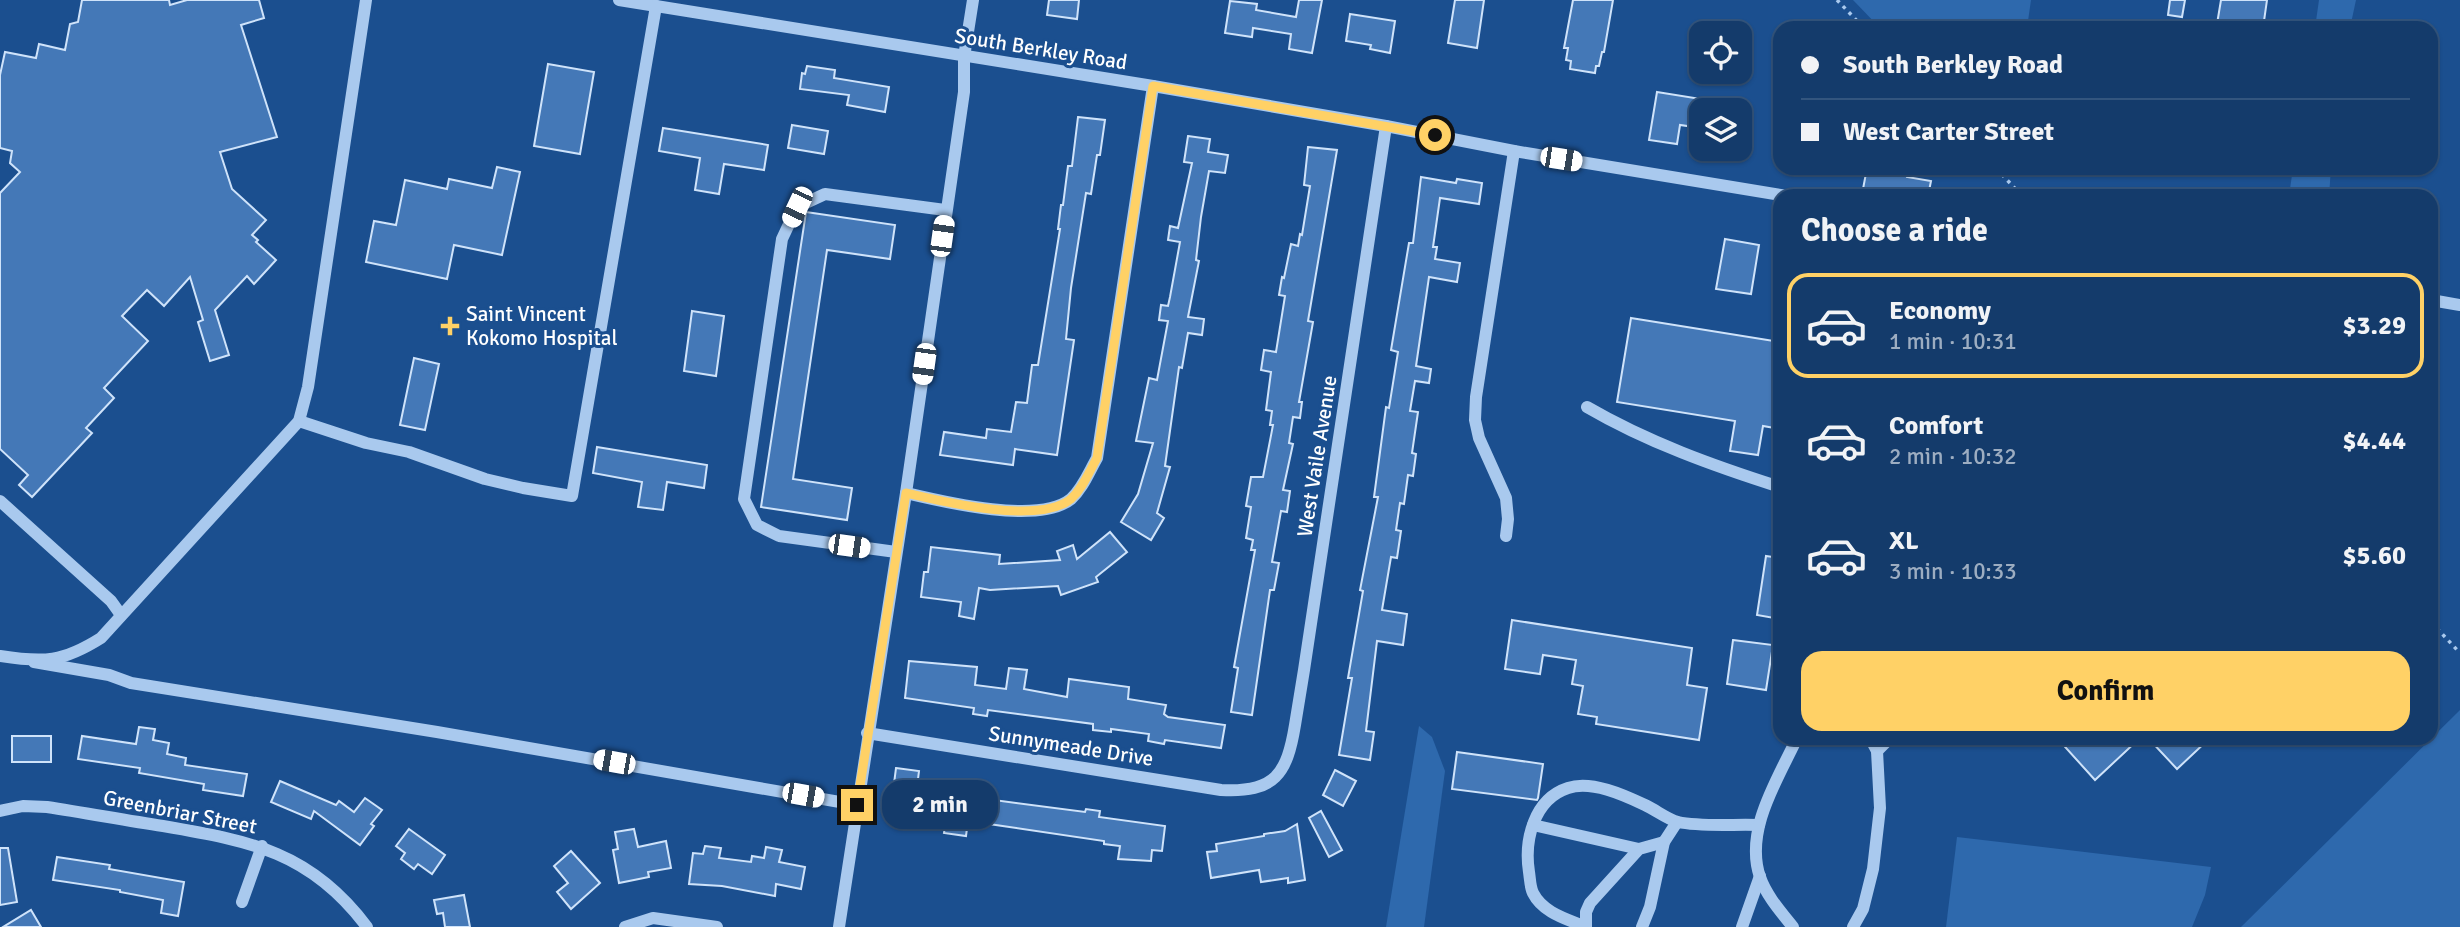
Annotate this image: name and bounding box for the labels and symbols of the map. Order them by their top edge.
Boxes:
street label: South Berkley Road [953,23,1129,75]
route start [1419,119,1451,151]
car [1539,145,1584,173]
car [779,184,816,230]
car [929,214,956,258]
place label: Saint Vincent Kokomo Hospital [466,301,618,351]
marker: Saint Vincent Kokomo Hospital [440,316,460,336]
car [911,342,938,386]
street label: West Vaile Avenue [1291,373,1343,539]
car [827,533,872,559]
street label: Sunnymeade Drive [987,720,1155,772]
car [592,748,637,776]
callout: 2 min [882,780,997,830]
car [781,781,826,809]
street label: Greenbriar Street [101,784,259,840]
route end [841,789,873,821]

